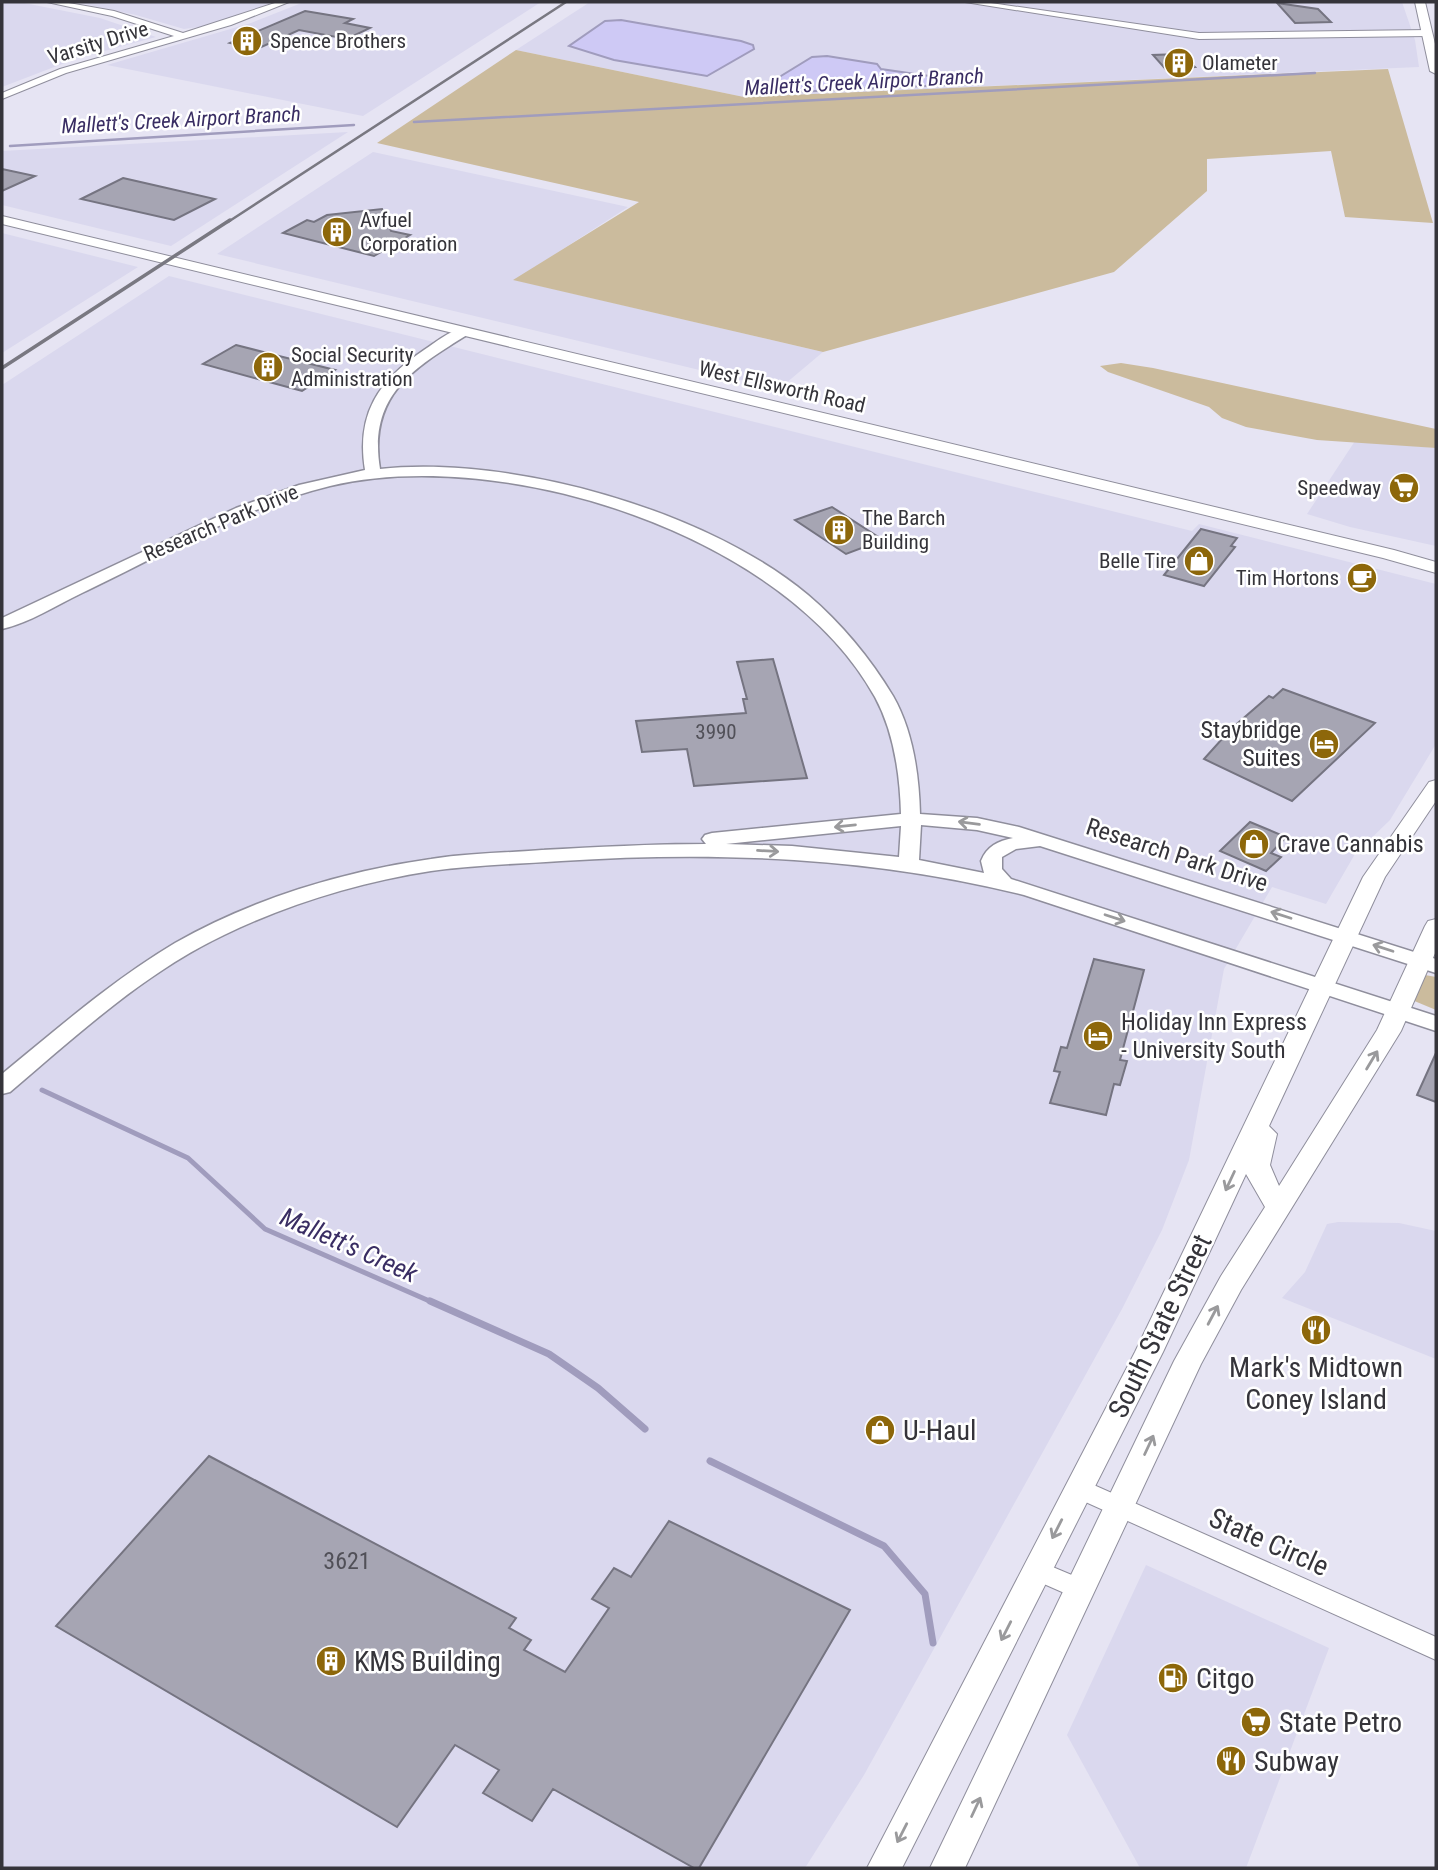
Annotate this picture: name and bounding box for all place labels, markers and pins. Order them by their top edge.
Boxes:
building icon: Spence Brothers [230,24,264,58]
place label: Spence Brothers [270,29,406,53]
building icon: Olameter [1162,46,1196,80]
place label: Olameter [1202,51,1278,75]
place label: Avfuel Corporation [360,208,458,256]
building icon: Avfuel Corporation [320,215,354,249]
place label: Social Security Administration [291,343,414,391]
building icon: Social Security Administration [251,350,285,384]
supermarket icon: Speedway [1387,471,1421,505]
place label: Speedway [1297,476,1381,500]
place label: The Barch Building [862,506,945,554]
building icon: The Barch Building [822,513,856,547]
shop icon: Belle Tire [1182,544,1216,578]
place label: Belle Tire [1099,549,1176,573]
cafe icon: Tim Hortons [1345,561,1379,595]
place label: Tim Hortons [1236,566,1339,590]
place label: Staybridge Suites [1200,716,1301,772]
hotel icon: Staybridge Suites [1307,727,1341,761]
shop icon: Crave Cannabis [1237,827,1271,861]
place label: Crave Cannabis [1277,830,1424,858]
place label: Holiday Inn Express - University South [1121,1008,1307,1064]
hotel icon: Holiday Inn Express - University South [1081,1019,1115,1053]
restaurant icon: Mark's Midtown Coney Island [1299,1313,1333,1347]
place label: Mark's Midtown Coney Island [1229,1351,1403,1416]
shop icon: U-Haul [863,1413,897,1447]
place label: U-Haul [903,1414,976,1447]
building icon: KMS Building [314,1644,348,1678]
place label: KMS Building [354,1645,501,1678]
fuel station icon: Citgo [1156,1661,1190,1695]
place label: Citgo [1196,1662,1254,1695]
supermarket icon: State Petro [1239,1705,1273,1739]
place label: State Petro [1279,1706,1402,1739]
restaurant icon: Subway [1214,1744,1248,1778]
place label: Subway [1254,1745,1339,1778]

